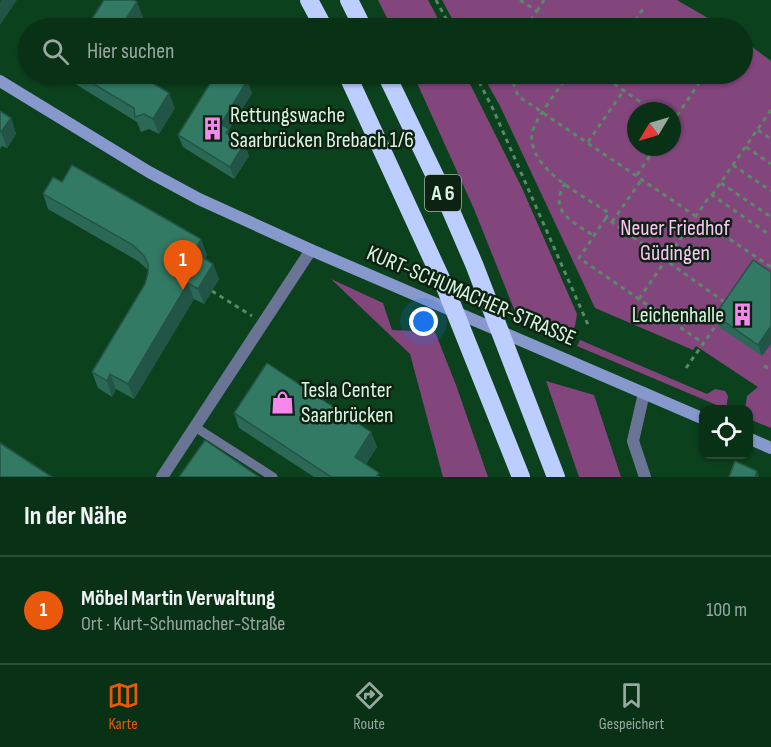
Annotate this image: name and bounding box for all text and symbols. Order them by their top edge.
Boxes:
search box [18,18,753,84]
icon: search [39,35,72,68]
text: Hier suchen [87,38,175,65]
place label: Rettungswache Saarbrücken Brebach 1/6 [230,102,414,154]
north arrow [627,102,681,156]
building icon: Rettungswache Saarbrücken Brebach 1/6 [199,115,225,141]
road number: A 6 [425,175,461,211]
park label: Neuer Friedhof Güdingen [620,215,730,267]
pin: 1 [164,240,202,290]
street label: KURT-SCHUMACHER-STRASSE [362,240,580,352]
place label: Leichenhalle [632,302,724,329]
building icon: Leichenhalle [729,302,755,328]
your location [409,307,438,336]
place label: Tesla Center Saarbrücken [301,377,393,429]
shop icon: Tesla Center Saarbrücken [270,390,296,416]
map controls [699,405,753,459]
button: locate [699,405,753,459]
text: In der Nähe [24,501,127,532]
text: Möbel Martin Verwaltung [81,585,275,612]
text: 1 [40,598,47,622]
text: 100 m [706,598,747,622]
text: Ort · Kurt-Schumacher-Straße [81,612,285,636]
tab: Karte [107,679,140,734]
tab: Route [353,679,386,734]
tab: Gespeichert [599,679,664,734]

